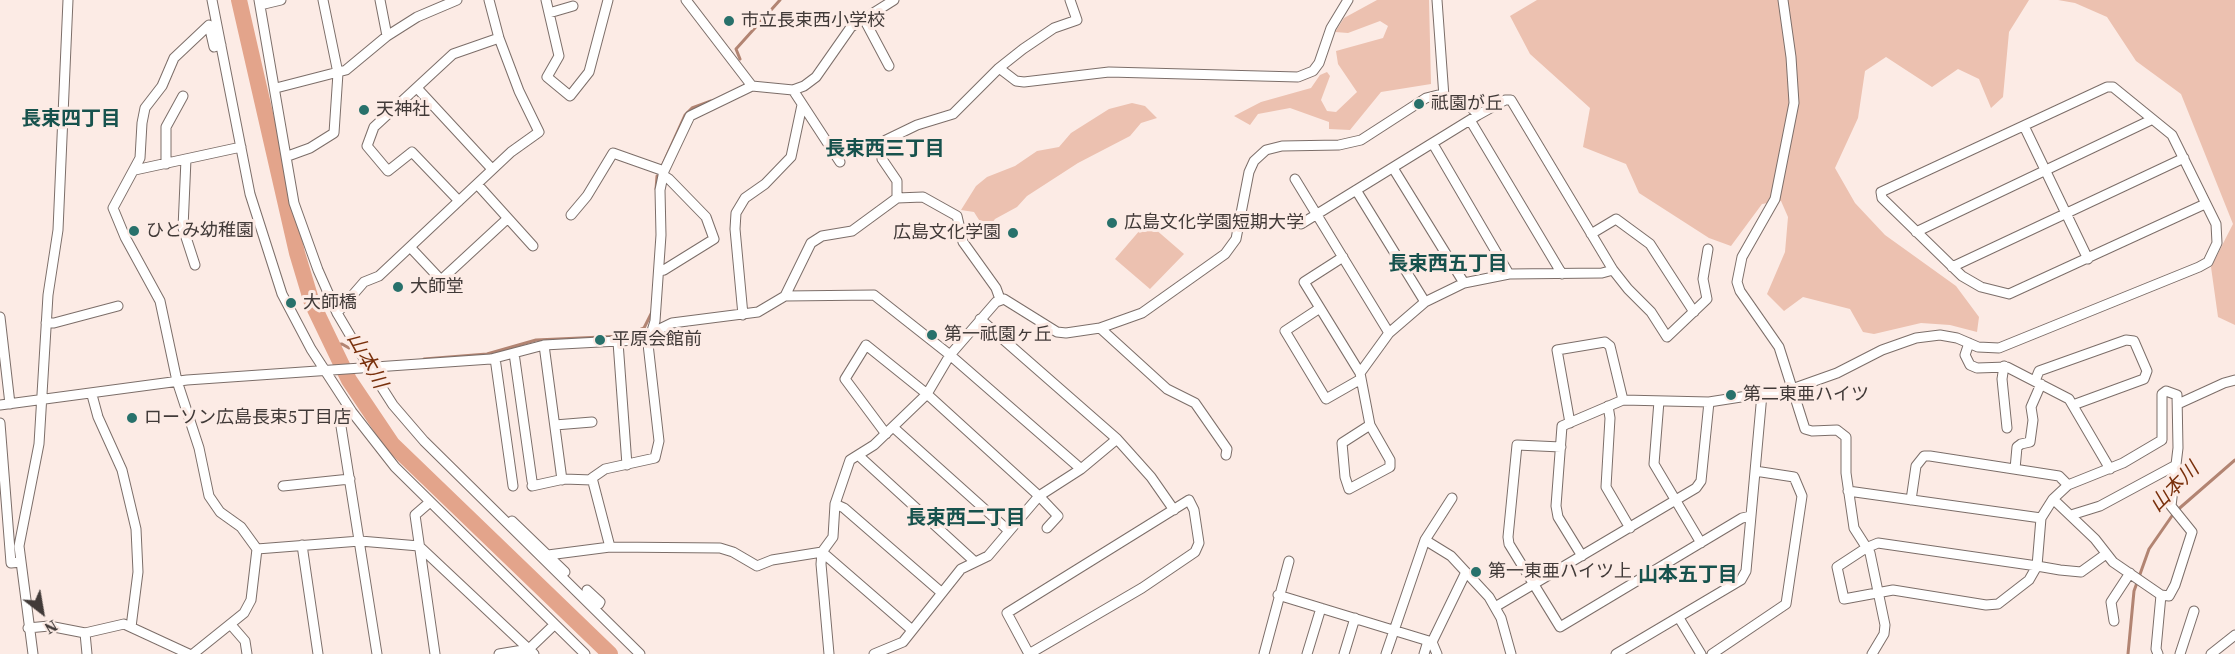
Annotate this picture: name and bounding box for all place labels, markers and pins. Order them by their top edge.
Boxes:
place label: 市立長束西小学校 [741,10,885,32]
marker: 市立長束西小学校 [722,14,736,28]
place label: 祇園が丘 [1431,93,1503,115]
marker: 祇園が丘 [1412,97,1426,111]
place label: 天神社 [376,99,430,121]
marker: 天神社 [357,103,371,117]
place label: 広島文化学園短期大学 [1124,212,1304,234]
marker: 広島文化学園短期大学 [1105,216,1119,230]
place label: ひとみ幼稚園 [146,220,254,242]
place label: 広島文化学園 [893,222,1001,244]
marker: ひとみ幼稚園 [127,224,141,238]
marker: 広島文化学園 [1006,226,1020,240]
place label: 大師堂 [410,276,464,298]
marker: 大師堂 [391,280,405,294]
place label: 大師橋 [303,292,357,314]
marker: 大師橋 [284,296,298,310]
place label: 第一祇園ヶ丘 [944,324,1052,346]
marker: 第一祇園ヶ丘 [925,328,939,342]
place label: 平原会館前 [612,329,702,351]
marker: 平原会館前 [593,333,607,347]
place label: 第二東亜ハイツ [1743,384,1869,406]
marker: 第二東亜ハイツ [1724,388,1738,402]
place label: ローソン広島長束5丁目店 [144,407,351,429]
marker: ローソン広島長束5丁目店 [125,411,139,425]
place label: 第一東亜ハイツ上 [1488,561,1632,583]
marker: 第一東亜ハイツ上 [1469,565,1483,579]

